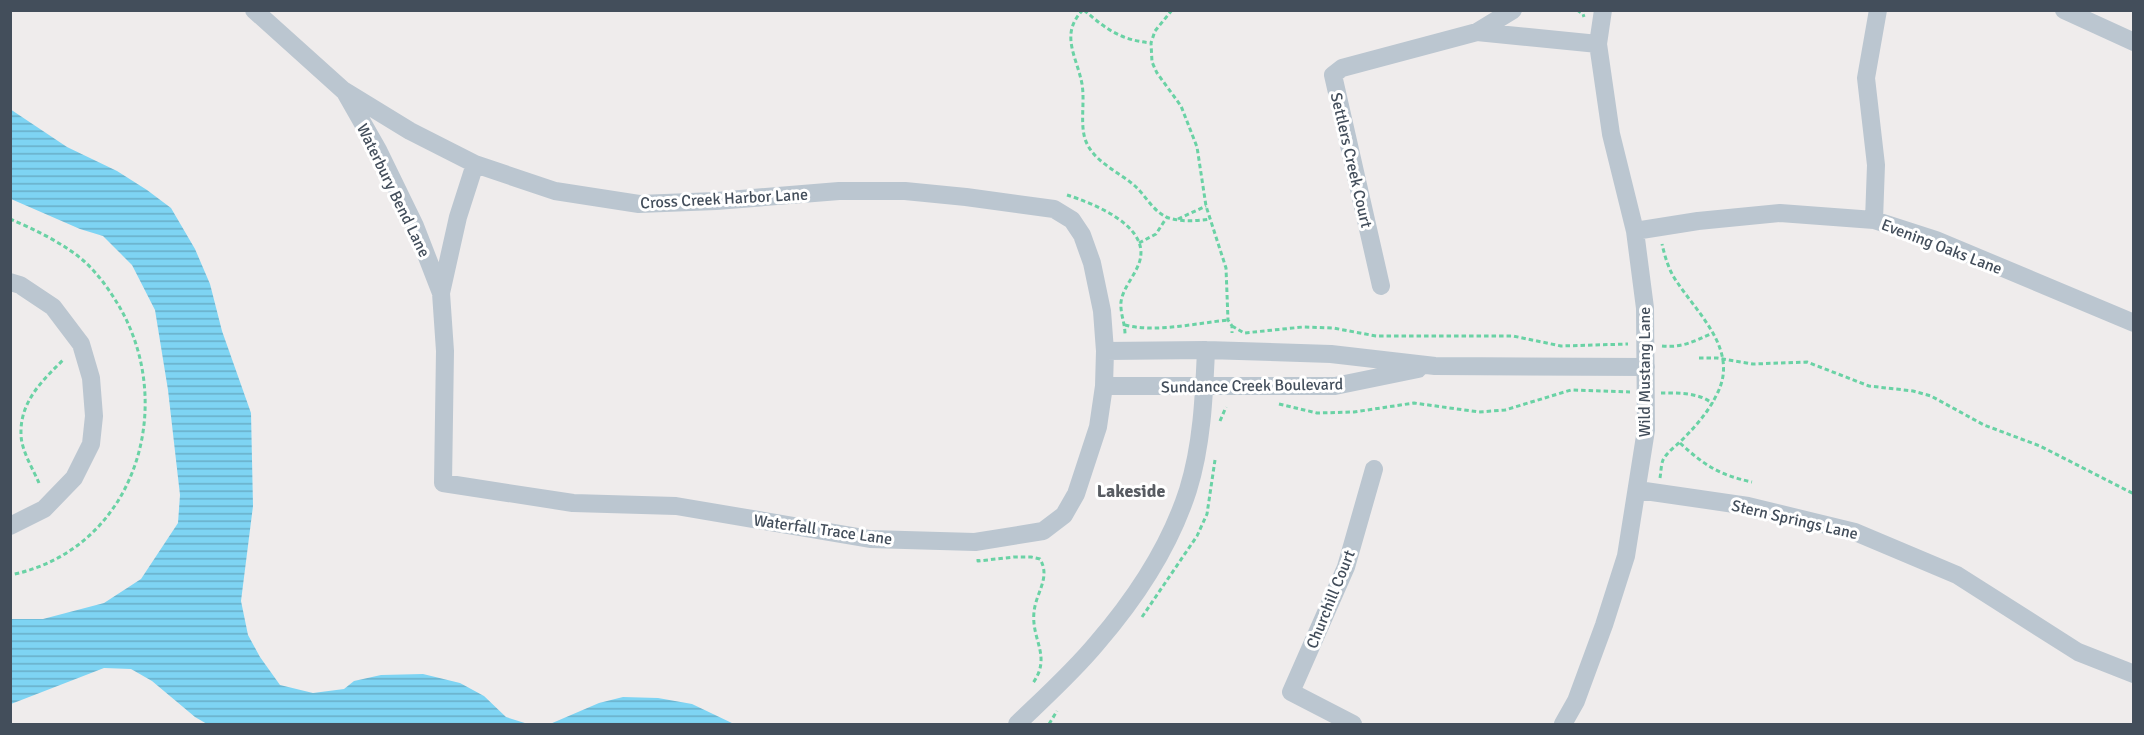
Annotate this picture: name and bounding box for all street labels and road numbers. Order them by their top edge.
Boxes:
street label: Settlers Creek Court [1326,91,1376,230]
street label: Waterbury Bend Lane [352,120,434,261]
street label: Cross Creek Harbor Lane [640,185,808,213]
street label: Evening Oaks Lane [1878,215,2005,279]
street label: Wild Mustang Lane [1635,307,1655,437]
street label: Sundance Creek Boulevard [1161,374,1343,398]
street label: Stern Springs Lane [1730,496,1860,544]
street label: Waterfall Trace Lane [752,510,894,550]
street label: Churchill Court [1302,547,1360,652]

